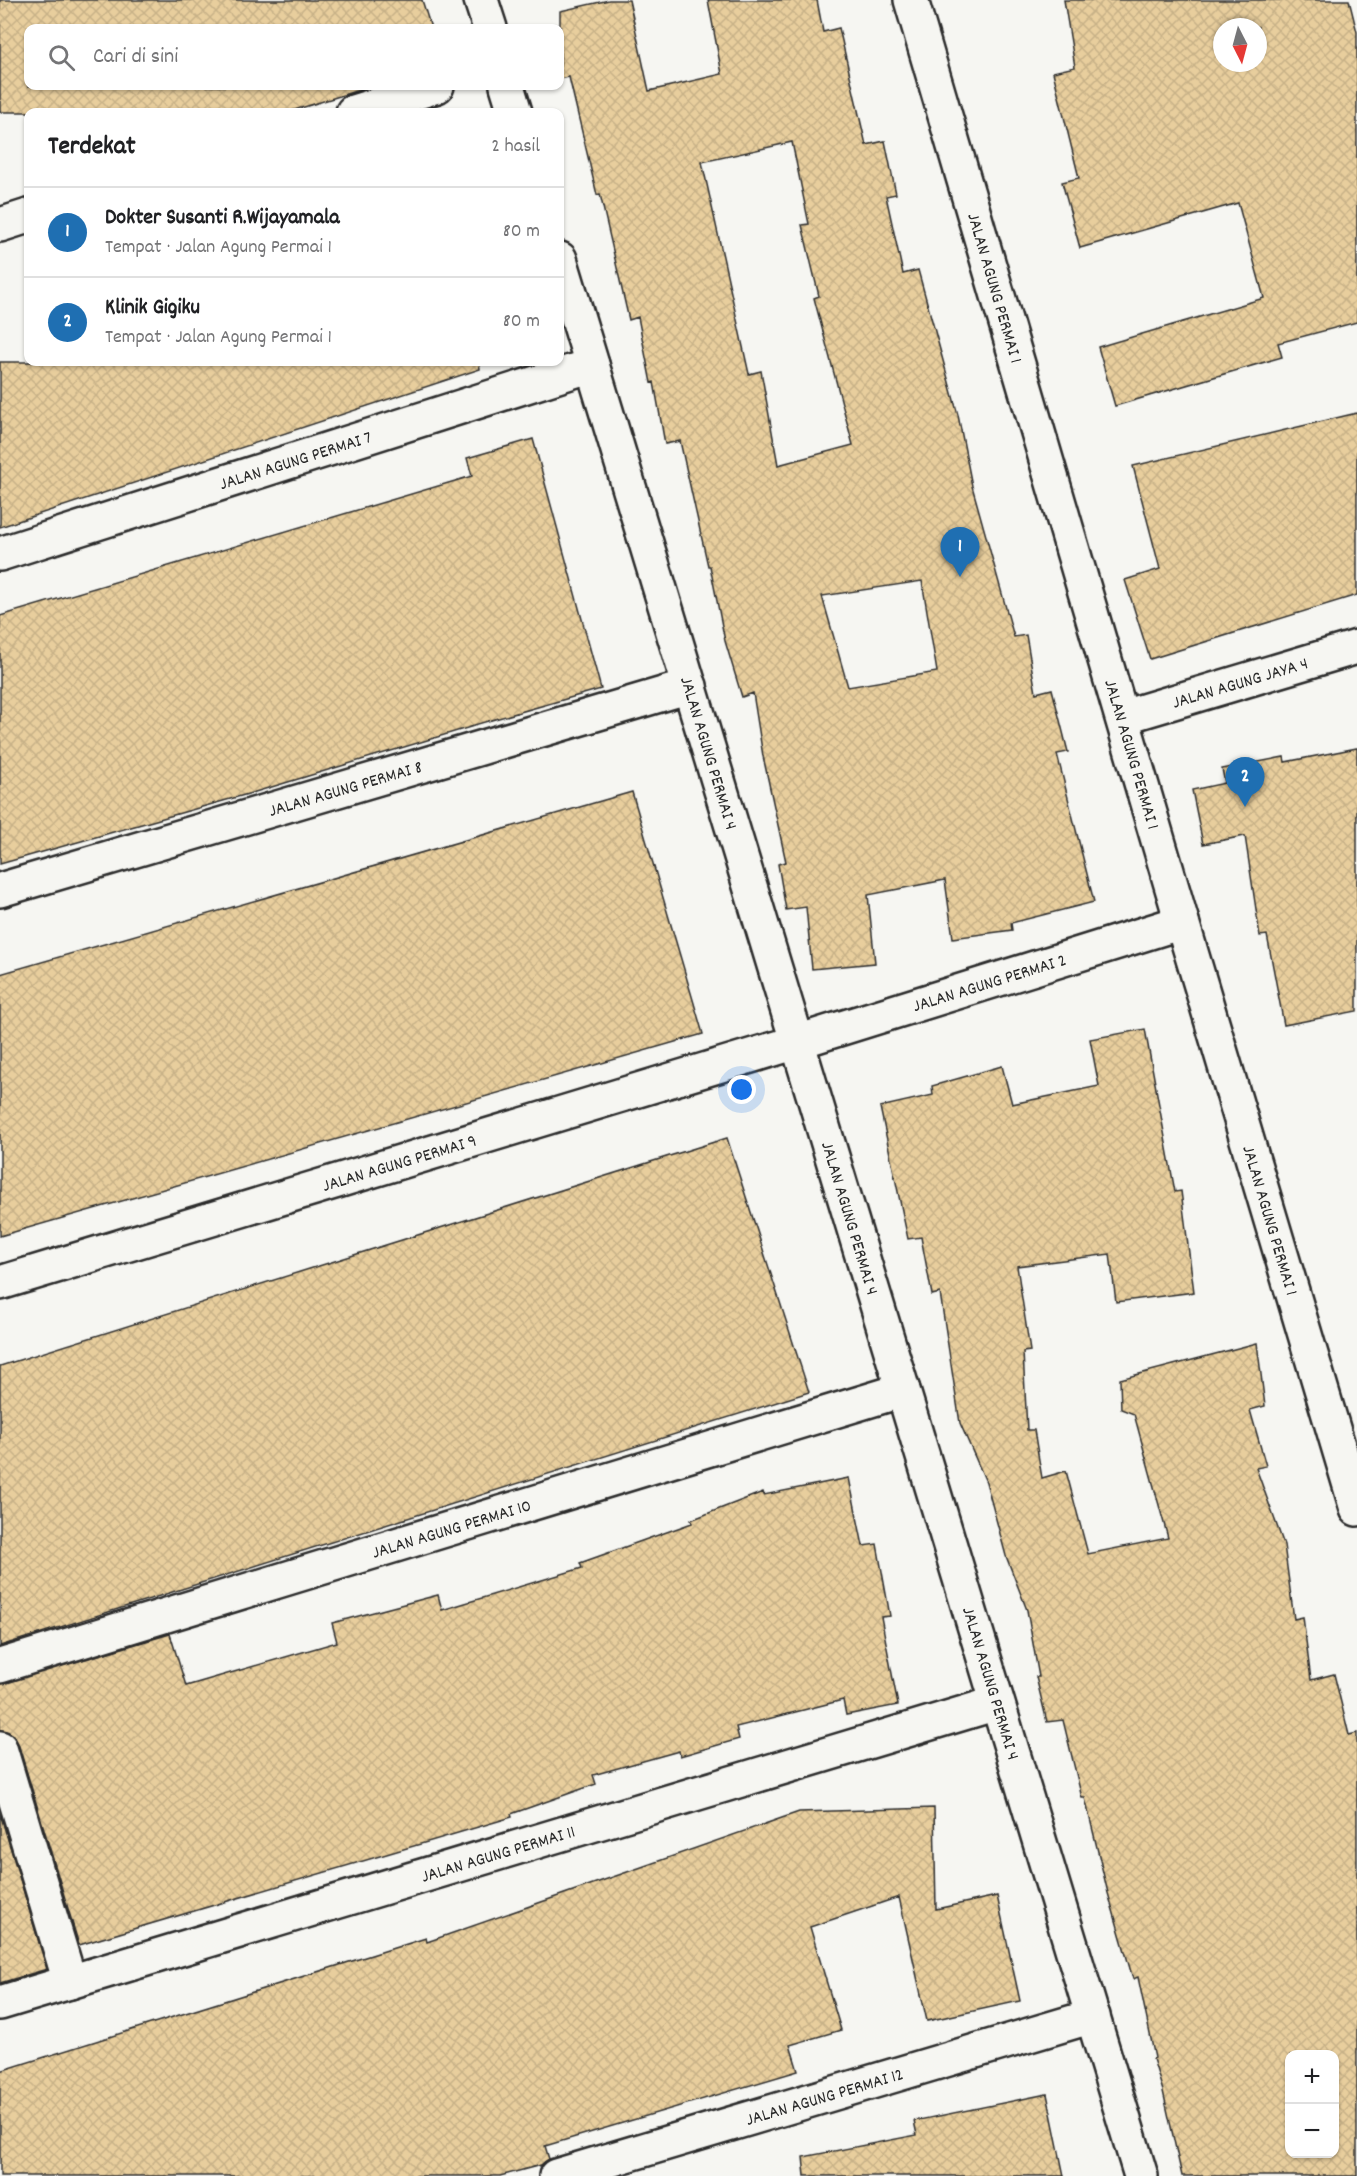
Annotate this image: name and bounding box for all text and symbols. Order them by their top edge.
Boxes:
north arrow [1213,18,1267,72]
search box [24,24,564,90]
icon: search [45,41,78,74]
text: Cari di sini [93,42,178,73]
text: Terdekat [48,129,136,166]
text: 2 hasil [491,133,540,161]
text: Dokter Susanti R.Wijayamala [105,203,340,234]
street label: JALAN AGUNG PERMAI 1 [959,210,1027,367]
text: 1 [65,218,70,246]
text: 80 m [503,218,540,246]
text: Tempat · Jalan Agung Permai 1 [105,234,332,262]
text: Klinik Gigiku [105,293,200,324]
text: 2 [63,308,72,336]
text: 80 m [503,308,540,336]
text: Tempat · Jalan Agung Permai 1 [105,324,332,352]
street label: JALAN AGUNG PERMAI 7 [217,426,375,498]
pin: 1 [940,528,980,577]
street label: JALAN AGUNG JAYA 4 [1170,652,1312,717]
street label: JALAN AGUNG PERMAI 4 [672,674,742,833]
street label: JALAN AGUNG PERMAI 1 [1096,677,1164,833]
street label: JALAN AGUNG PERMAI 8 [266,756,426,825]
pin: 2 [1226,758,1264,807]
street label: JALAN AGUNG PERMAI 2 [910,949,1070,1020]
your location [727,1075,756,1104]
street label: JALAN AGUNG PERMAI 9 [320,1130,480,1200]
street label: JALAN AGUNG PERMAI 4 [813,1139,883,1298]
street label: JALAN AGUNG PERMAI 1 [1234,1143,1303,1299]
street label: JALAN AGUNG PERMAI 10 [369,1494,535,1567]
street label: JALAN AGUNG PERMAI 4 [954,1604,1024,1764]
street label: JALAN AGUNG PERMAI 11 [419,1821,579,1891]
map controls [1285,2050,1339,2158]
button: + [1285,2050,1339,2104]
street label: JALAN AGUNG PERMAI 12 [743,2063,907,2134]
button: − [1285,2104,1339,2158]

